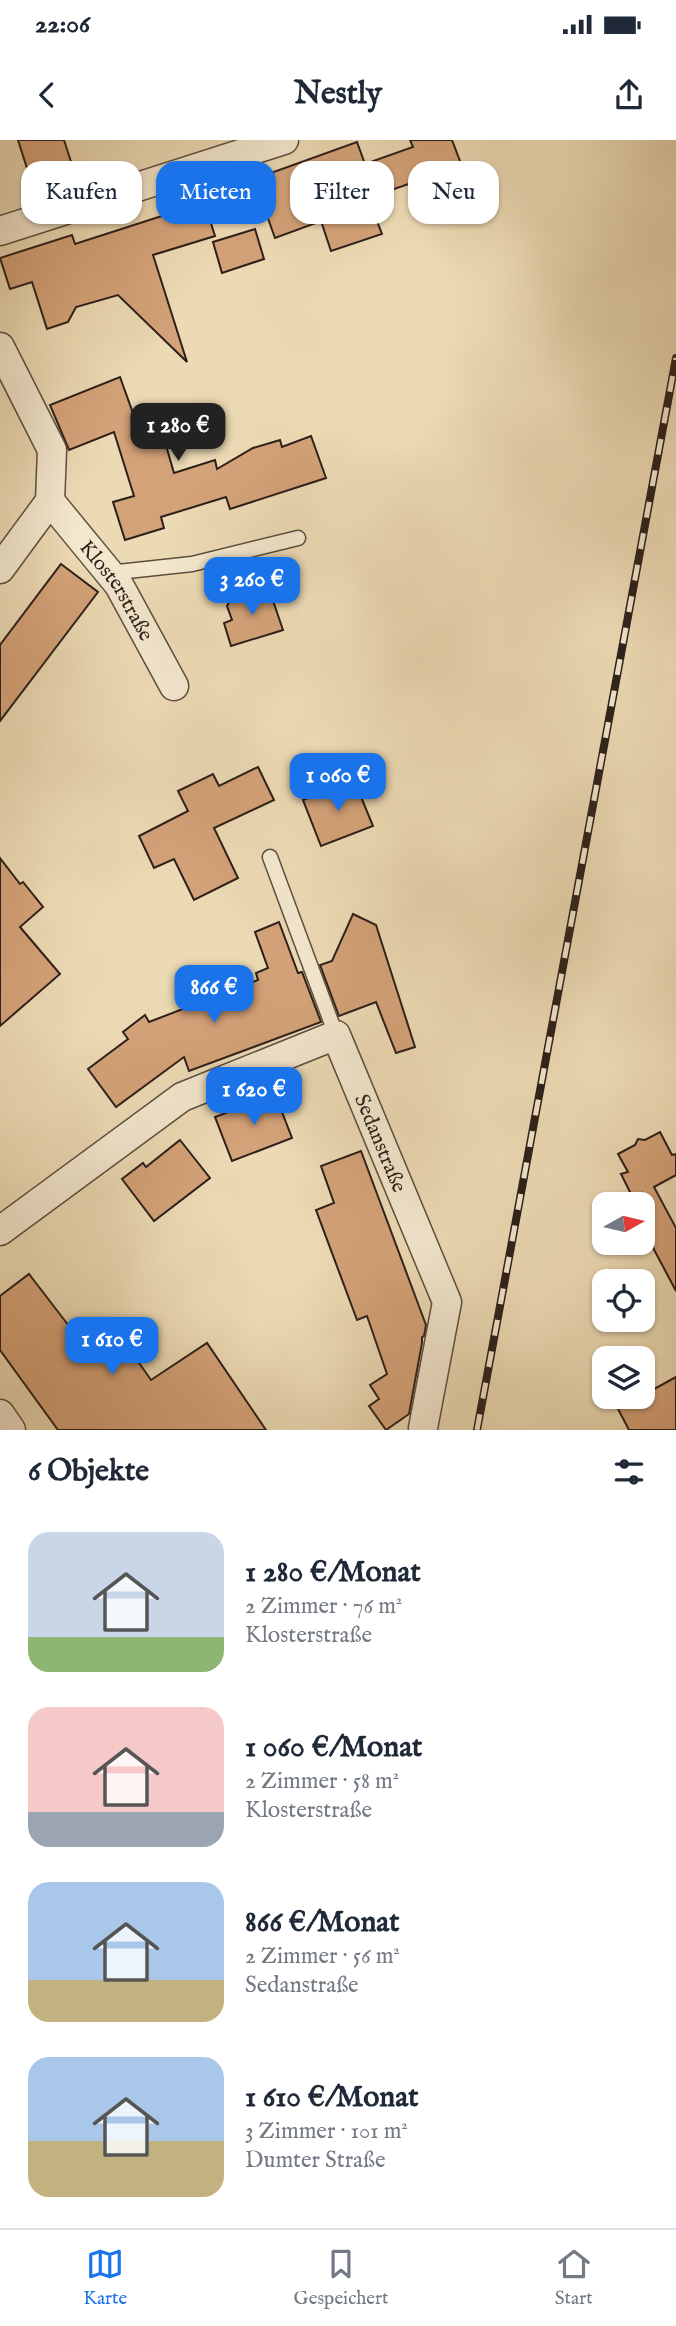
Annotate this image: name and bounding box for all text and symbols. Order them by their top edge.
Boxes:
text: 22:06 [35,8,90,41]
text: Nestly [294,74,382,115]
icon: back [28,76,66,114]
icon: share [610,76,648,114]
chip: Kaufen [21,161,142,224]
chip: Mieten [156,161,276,224]
chip: Filter [290,161,394,224]
chip: Neu [408,161,499,224]
pin: 1 280 € [113,404,243,463]
text: 1 280 € [146,411,210,440]
street label: Klosterstraße [73,535,159,646]
pin: 3 260 € [187,558,317,617]
text: 3 260 € [220,565,284,594]
pin: 1 060 € [273,754,403,813]
text: 1 060 € [306,761,370,790]
pin: 866 € [165,966,263,1025]
text: 866 € [191,973,237,1002]
pin: 1 620 € [189,1068,319,1127]
text: 1 620 € [222,1075,286,1104]
street label: Sedanstraße [347,1091,412,1197]
north arrow [592,1192,654,1255]
map controls [592,1192,655,1409]
button: locate [592,1269,655,1332]
pin: 1 610 € [47,1318,177,1377]
text: 1 610 € [81,1325,143,1354]
button: layers [592,1346,655,1409]
text: 6 Objekte [28,1453,149,1491]
icon: filters [610,1453,648,1491]
text: 1 280 €/Monat [245,1554,421,1592]
icon: home [84,1560,168,1644]
text: 2 Zimmer · 76 m² [245,1592,402,1621]
text: Klosterstraße [245,1621,372,1650]
text: 1 060 €/Monat [245,1729,422,1767]
icon: home [84,1735,168,1819]
text: 2 Zimmer · 58 m² [245,1767,399,1796]
text: Klosterstraße [245,1796,372,1825]
text: 866 €/Monat [245,1904,400,1942]
icon: home [84,1910,168,1994]
text: 2 Zimmer · 56 m² [245,1942,400,1971]
text: Sedanstraße [245,1971,359,2000]
text: 1 610 €/Monat [245,2079,419,2117]
icon: home [84,2085,168,2169]
text: 3 Zimmer · 101 m² [245,2117,408,2146]
text: Dumter Straße [245,2146,385,2175]
tab: Karte [83,2245,127,2311]
tab: Gespeichert [294,2245,389,2311]
tab: Start [555,2245,593,2311]

